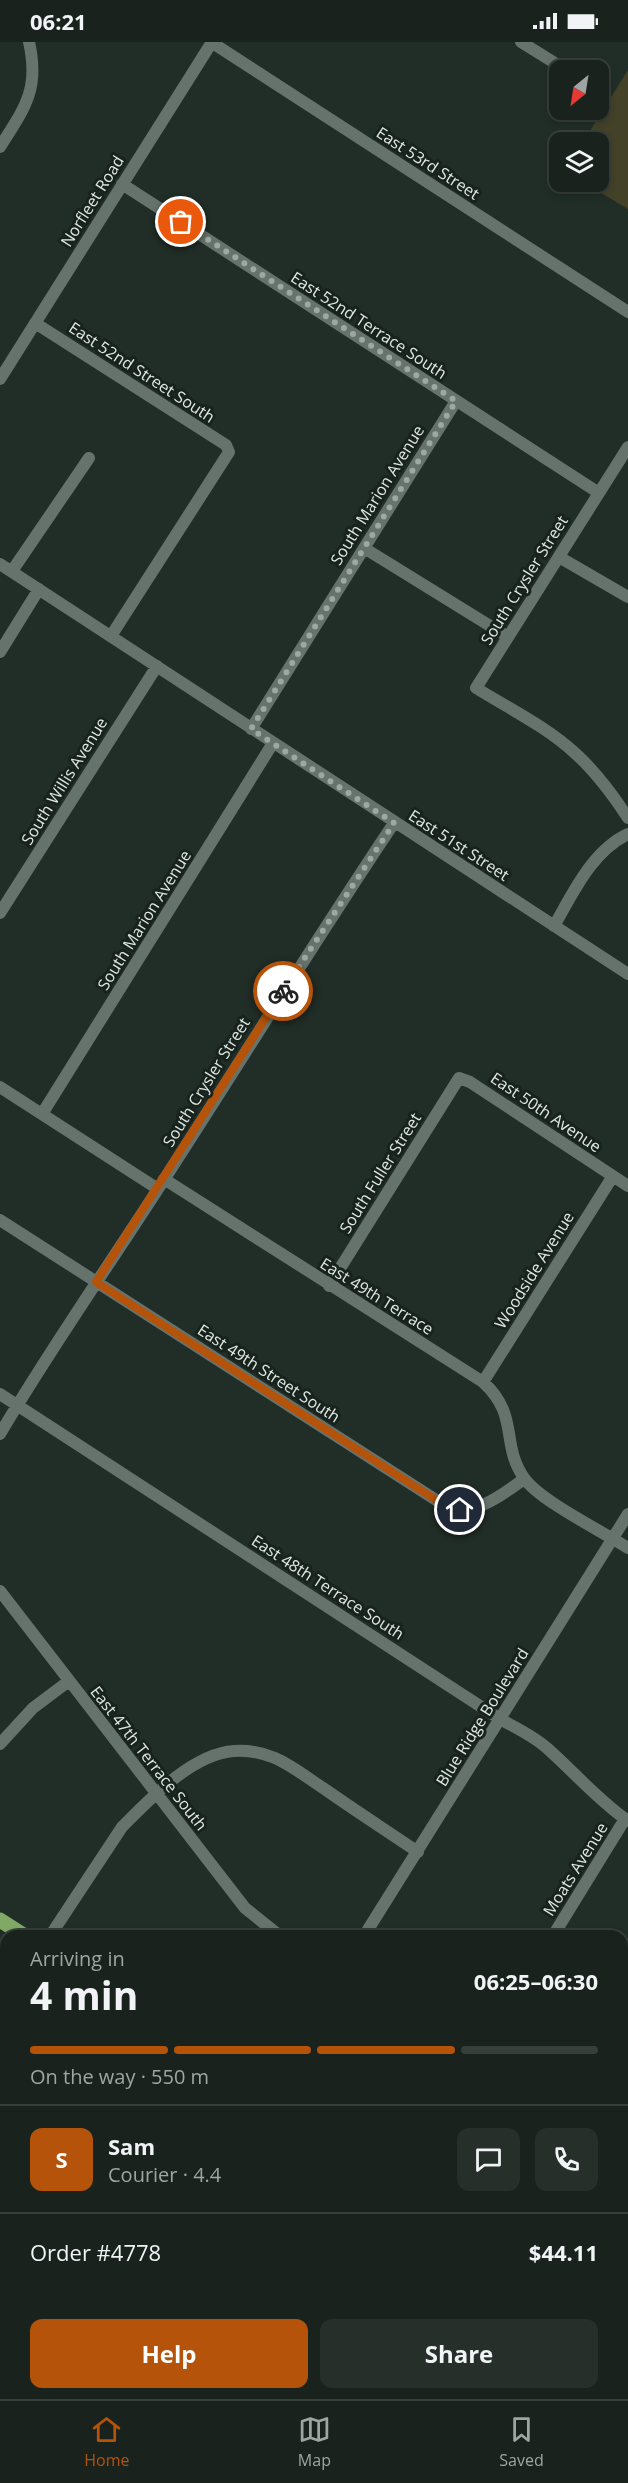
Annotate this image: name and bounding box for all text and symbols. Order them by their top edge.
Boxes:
text: 06:21 [30,6,87,36]
north arrow [549,60,609,120]
map controls [549,60,609,192]
street label: East 53rd Street [372,121,484,205]
button: layers [549,132,609,192]
street label: Norfleet Road [55,151,129,251]
pin [155,196,206,247]
icon: bag [164,205,197,238]
street label: East 52nd Terrace South [287,266,451,384]
street label: East 52nd Street South [65,317,219,427]
street label: South Marion Avenue [325,421,429,569]
street label: South Crysler Street [475,511,573,649]
street label: South Willis Avenue [16,713,112,849]
street label: East 51st Street [404,804,514,886]
street label: South Marion Avenue [92,846,196,994]
courier [253,961,313,1021]
icon: bike [267,975,300,1008]
street label: South Crysler Street [157,1013,255,1151]
street label: East 50th Avenue [486,1067,606,1157]
street label: South Fuller Street [334,1108,426,1238]
street label: Woodside Avenue [489,1207,579,1333]
street label: East 49th Terrace [316,1252,438,1340]
street label: East 49th Street South [193,1319,345,1427]
pin [434,1484,485,1535]
icon: home [443,1493,476,1526]
street label: East 48th Terrace South [248,1529,408,1645]
street label: Blue Ridge Boulevard [431,1644,533,1790]
street label: East 47th Terrace South [86,1681,212,1835]
street label: Moats Avenue [538,1818,612,1920]
text: Arriving in [30,1945,125,1972]
text: 06:25–06:30 [474,1966,598,1996]
text: 4 min [30,1968,138,2021]
text: On the way · 550 m [30,2063,209,2090]
button: chat [457,2128,520,2191]
button: phone [535,2128,598,2191]
text: Sam [108,2131,155,2161]
text: S [55,2144,68,2174]
text: Courier · 4.4 [108,2161,221,2188]
text: Order #4778 [30,2237,161,2267]
text: $44.11 [529,2237,598,2267]
button: Help [30,2319,308,2388]
button: Share [320,2319,598,2388]
tab: Home [84,2413,129,2471]
tab: Map [298,2413,331,2471]
tab: Saved [499,2413,544,2471]

